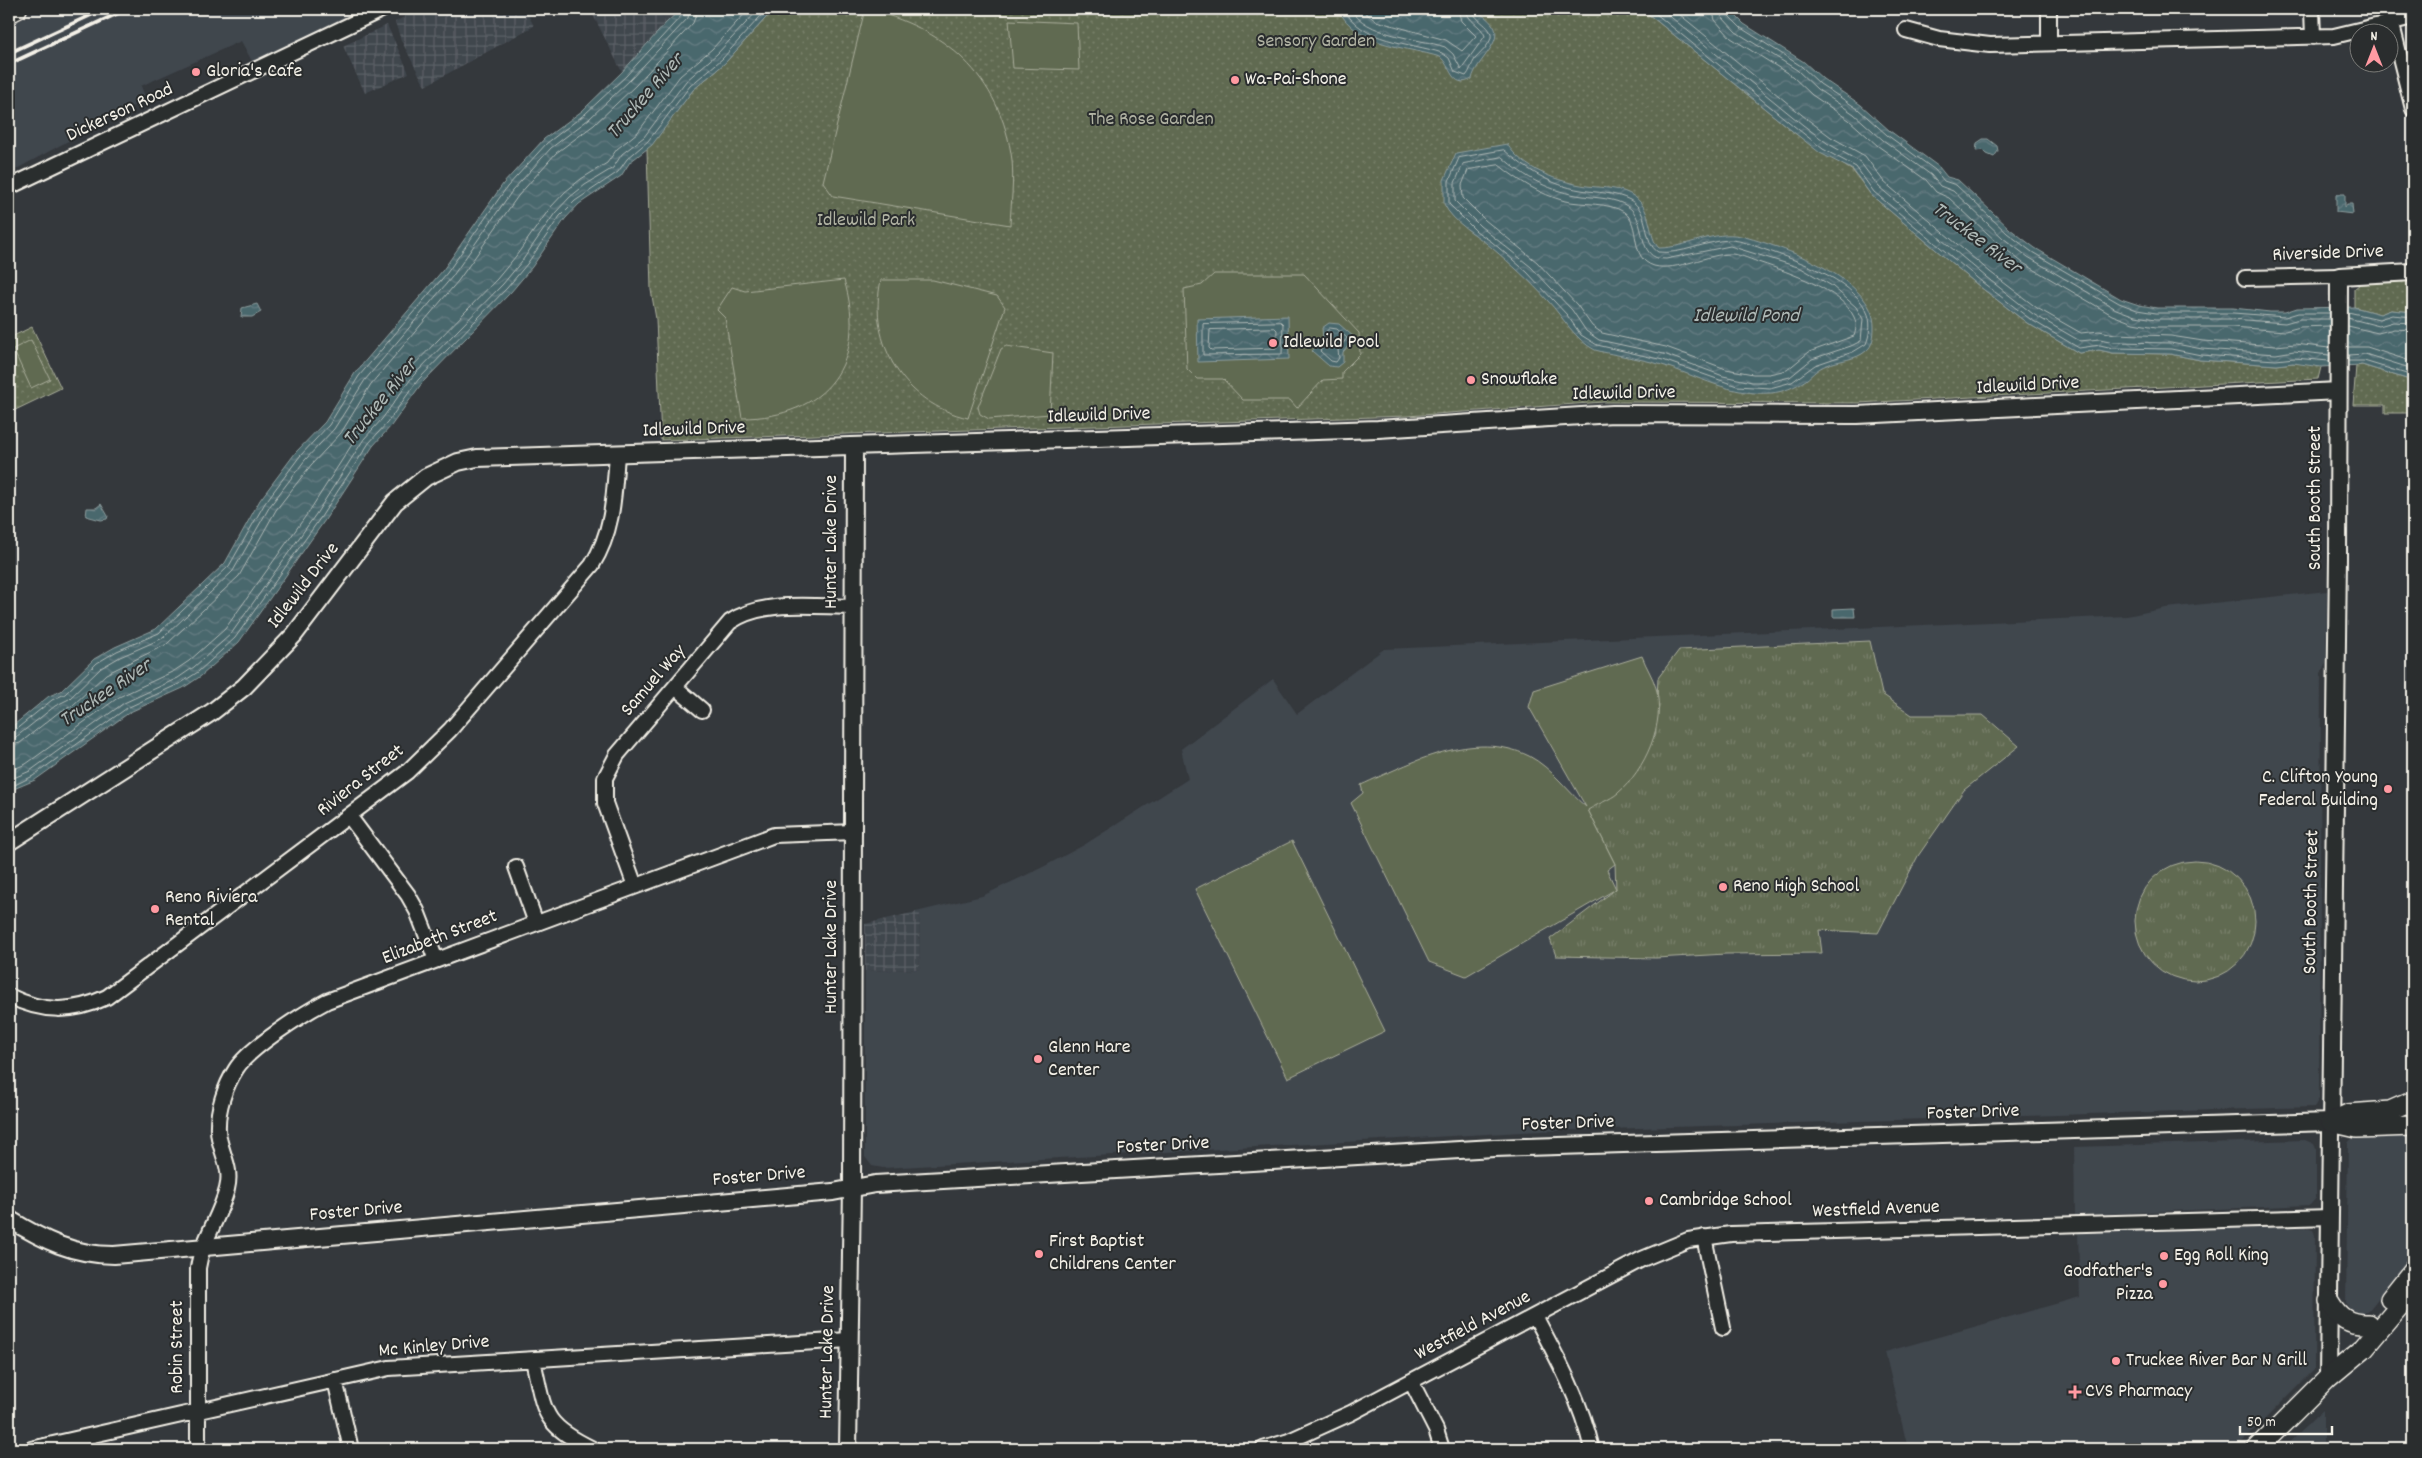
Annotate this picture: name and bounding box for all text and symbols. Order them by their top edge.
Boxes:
north arrow [2350,22,2400,72]
text: N [2371,27,2378,47]
park label: Sensory Garden [1257,28,1375,56]
water label: Truckee River [600,46,693,147]
place label: Gloria's Cafe [206,58,302,86]
marker: Gloria's Cafe [190,66,202,78]
place label: Wa-Pai-Shone [1245,66,1347,94]
marker: Wa-Pai-Shone [1229,74,1241,86]
street label: Dickerson Road [62,76,178,150]
park label: The Rose Garden [1088,106,1214,134]
water label: Truckee River [1925,195,2029,284]
park label: Idlewild Park [817,207,915,235]
street label: Riverside Drive [2272,238,2384,270]
water label: Idlewild Pond [1693,302,1802,332]
place label: Idlewild Pool [1283,329,1379,357]
marker: Idlewild Pool [1267,337,1279,349]
water label: Truckee River [336,351,427,453]
place label: Snowflake [1481,366,1557,394]
street label: Idlewild Drive [1976,369,2080,403]
marker: Snowflake [1465,374,1477,386]
street label: Idlewild Drive [1572,379,1676,409]
street label: Idlewild Drive [1047,400,1151,432]
street label: Idlewild Drive [642,414,746,446]
street label: South Booth Street [2302,426,2330,570]
street label: Hunter Lake Drive [818,475,846,609]
street label: Idlewild Drive [261,537,347,635]
street label: Samuel Way [615,638,694,723]
water label: Truckee River [54,651,160,736]
street label: Riviera Street [311,738,411,824]
place label: C. Clifton Young Federal Building [2258,764,2378,815]
marker: C. Clifton Young Federal Building [2382,783,2394,795]
street label: South Booth Street [2297,830,2327,974]
place label: Reno High School [1733,873,1859,901]
street label: Hunter Lake Drive [818,880,846,1014]
marker: Reno High School [1717,881,1729,893]
place label: Reno Riviera Rental [165,884,258,935]
marker: Reno Riviera Rental [149,903,161,915]
street label: Elizabeth Street [378,903,502,973]
place label: Glenn Hare Center [1048,1034,1131,1085]
marker: Glenn Hare Center [1032,1053,1044,1065]
street label: Foster Drive [1926,1097,2020,1129]
street label: Foster Drive [1521,1108,1615,1140]
street label: Foster Drive [1116,1130,1210,1162]
street label: Foster Drive [711,1159,807,1195]
place label: Cambridge School [1659,1187,1792,1215]
street label: Foster Drive [308,1194,404,1230]
street label: Westfield Avenue [1812,1194,1940,1226]
marker: Cambridge School [1643,1195,1655,1207]
place label: First Baptist Childrens Center [1049,1228,1176,1279]
place label: Egg Roll King [2174,1242,2269,1270]
marker: First Baptist Childrens Center [1033,1248,1045,1260]
marker: Egg Roll King [2158,1250,2170,1262]
place label: Godfather's Pizza [2063,1258,2154,1309]
marker: Godfather's Pizza [2157,1278,2169,1290]
street label: Westfield Avenue [1410,1284,1536,1368]
street label: Hunter Lake Drive [813,1285,843,1419]
street label: Robin Street [164,1300,192,1394]
street label: Mc Kinley Drive [377,1328,491,1366]
place label: Truckee River Bar N Grill [2126,1347,2307,1375]
marker: Truckee River Bar N Grill [2110,1355,2122,1367]
place label: CVS Pharmacy [2085,1378,2193,1406]
marker: CVS Pharmacy [2069,1386,2081,1398]
scale bar [2240,1403,2332,1435]
text: 50 m [2247,1412,2276,1434]

